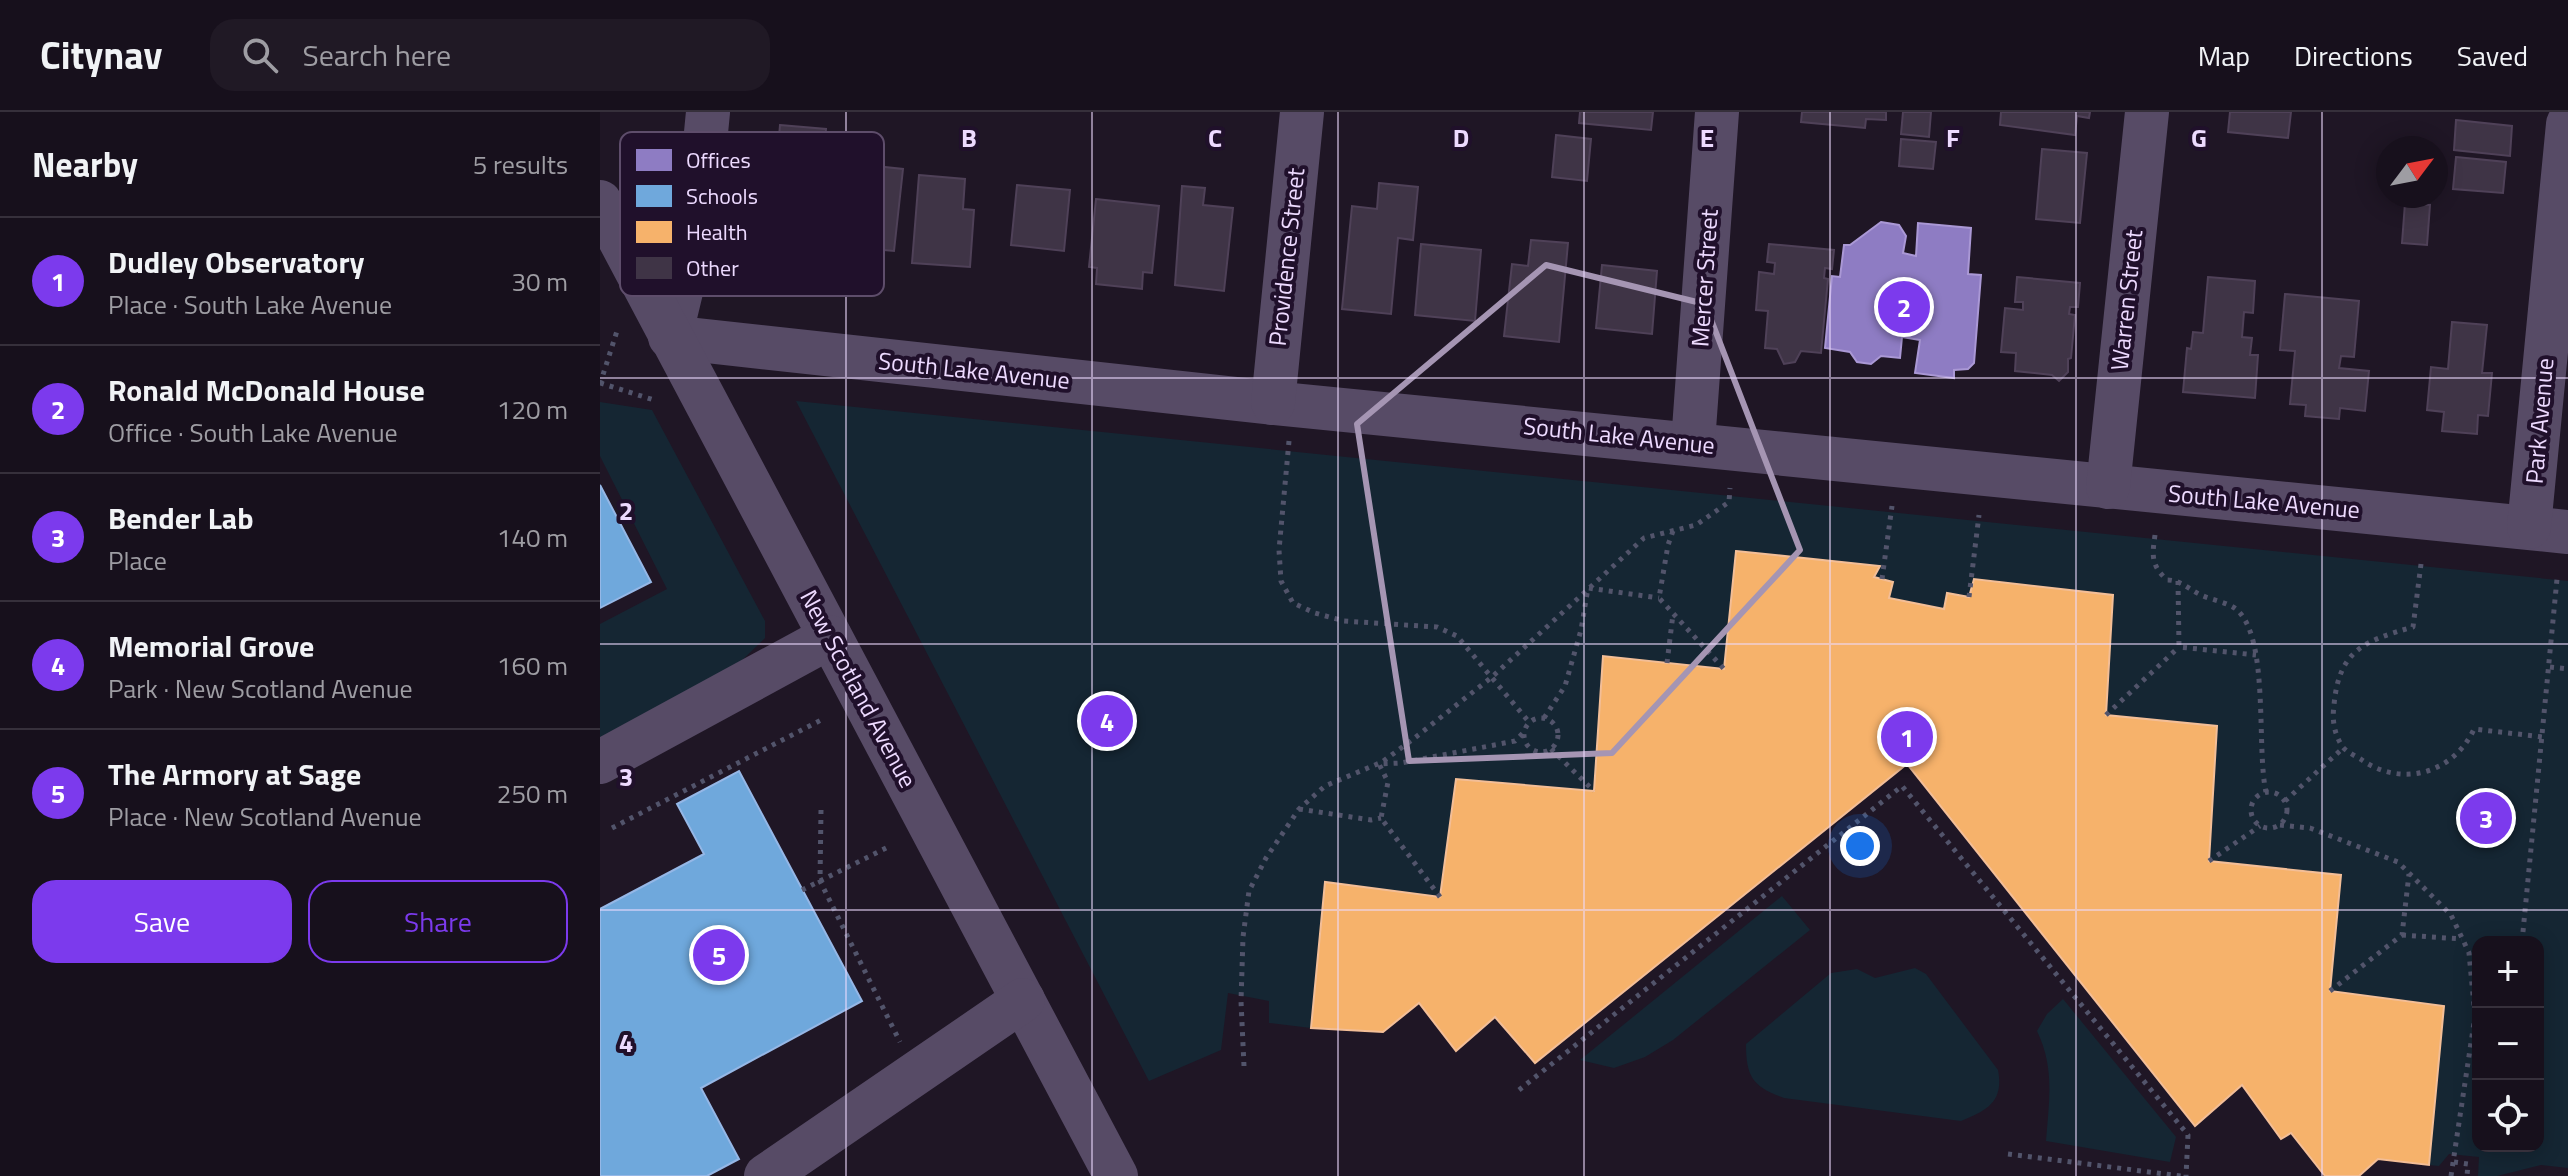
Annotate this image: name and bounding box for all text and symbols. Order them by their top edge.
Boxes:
search box [210,19,770,91]
text: Citynav [40,26,162,84]
text: Search here [302,32,451,78]
icon: search [238,33,282,77]
text: Map [2198,34,2250,77]
text: Directions [2294,34,2413,77]
text: Saved [2457,34,2528,77]
text: B [961,118,977,157]
text: C [1208,118,1222,157]
text: D [1453,118,1469,157]
text: E [1700,118,1714,157]
text: F [1946,118,1960,157]
text: G [2191,118,2207,157]
legend [620,132,884,296]
north arrow [2376,136,2448,208]
text: Nearby [32,138,138,190]
text: Offices [686,143,751,177]
text: 5 results [473,145,568,184]
street label: Providence Street [1259,166,1313,348]
text: Schools [686,179,758,213]
street label: Mercer Street [1681,207,1727,348]
text: Health [686,215,748,249]
street label: Warren Street [2101,227,2151,372]
text: Dudley Observatory [108,239,365,285]
text: Other [686,251,739,285]
text: 1 [51,262,65,301]
text: 30 m [511,262,568,301]
pin: 2 [1878,277,1930,337]
text: Place · South Lake Avenue [108,285,392,324]
street label: South Lake Avenue [877,342,1072,398]
street label: Park Avenue [2516,356,2562,485]
text: Ronald McDonald House [108,367,425,413]
text: 2 [51,390,65,429]
text: 120 m [497,390,568,429]
street label: South Lake Avenue [1522,407,1717,463]
text: Office · South Lake Avenue [108,413,398,452]
street label: South Lake Avenue [2167,475,2361,527]
text: 2 [619,491,633,530]
text: Bender Lab [108,495,254,541]
text: 3 [51,518,65,557]
text: 140 m [497,518,568,557]
text: Place [108,541,167,580]
street label: New Scotland Avenue [791,583,926,794]
text: Memorial Grove [108,623,314,669]
text: 4 [51,646,65,685]
text: 160 m [497,646,568,685]
text: Park · New Scotland Avenue [108,669,413,708]
pin: 4 [1081,691,1133,751]
pin: 1 [1881,707,1933,767]
text: The Armory at Sage [108,751,361,797]
text: 3 [619,757,633,796]
text: 5 [51,774,65,813]
text: 250 m [497,774,568,813]
pin: 3 [2460,788,2512,848]
text: Place · New Scotland Avenue [108,797,422,836]
your location [1840,826,1880,866]
button: Save [32,880,292,963]
button: Share [308,880,568,963]
pin: 5 [693,925,745,985]
map controls [2472,936,2544,1152]
button: + [2472,936,2544,1008]
button: − [2472,1008,2544,1080]
text: 4 [619,1023,633,1062]
button: locate [2472,1080,2544,1152]

